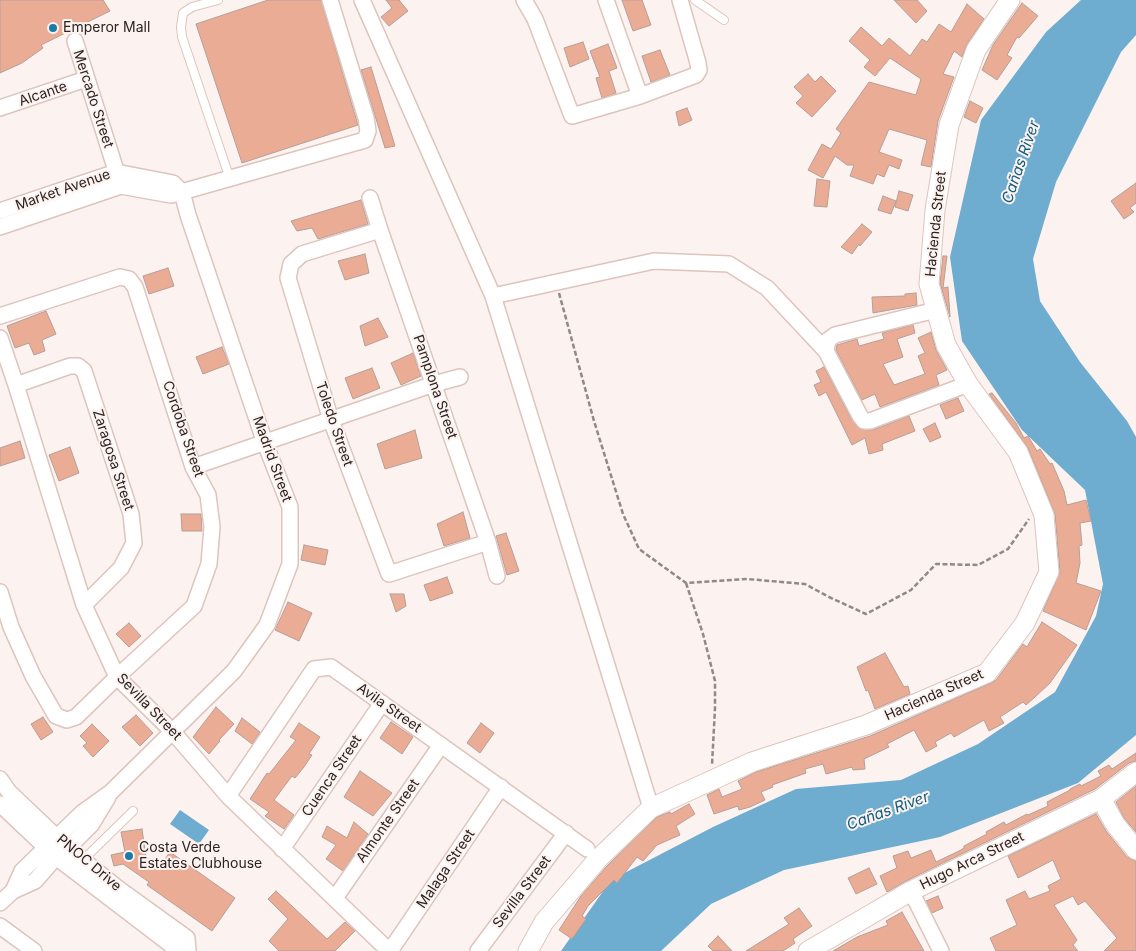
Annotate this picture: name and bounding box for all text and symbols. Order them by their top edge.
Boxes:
place label: Emperor Mall [63,20,150,36]
marker: Emperor Mall [47,22,59,34]
street label: Mercado Street [69,48,117,150]
street label: Alcante [17,78,69,110]
water label: Cañas River [998,118,1044,206]
street label: Market Avenue [13,166,113,214]
street label: Hacienda Street [922,170,950,278]
street label: Pamplona Street [409,333,461,441]
street label: Cordoba Street [159,379,207,479]
street label: Toledo Street [312,380,356,468]
street label: Zaragosa Street [89,407,137,513]
street label: Madrid Street [249,414,295,504]
street label: Hacienda Street [882,666,986,724]
street label: Sevilla Street [113,670,185,744]
street label: Avila Street [354,680,424,736]
street label: Cuenca Street [299,732,365,820]
street label: Almonte Street [353,776,423,866]
water label: Cañas River [844,788,932,834]
street label: Malaga Street [413,826,479,912]
street label: Hugo Arca Street [917,829,1027,893]
street label: PNOC Drive [53,831,125,895]
place label: Costa Verde Estates Clubhouse [139,840,262,872]
marker: Costa Verde Estates Clubhouse [123,850,135,862]
street label: Sevilla Street [489,853,555,931]

